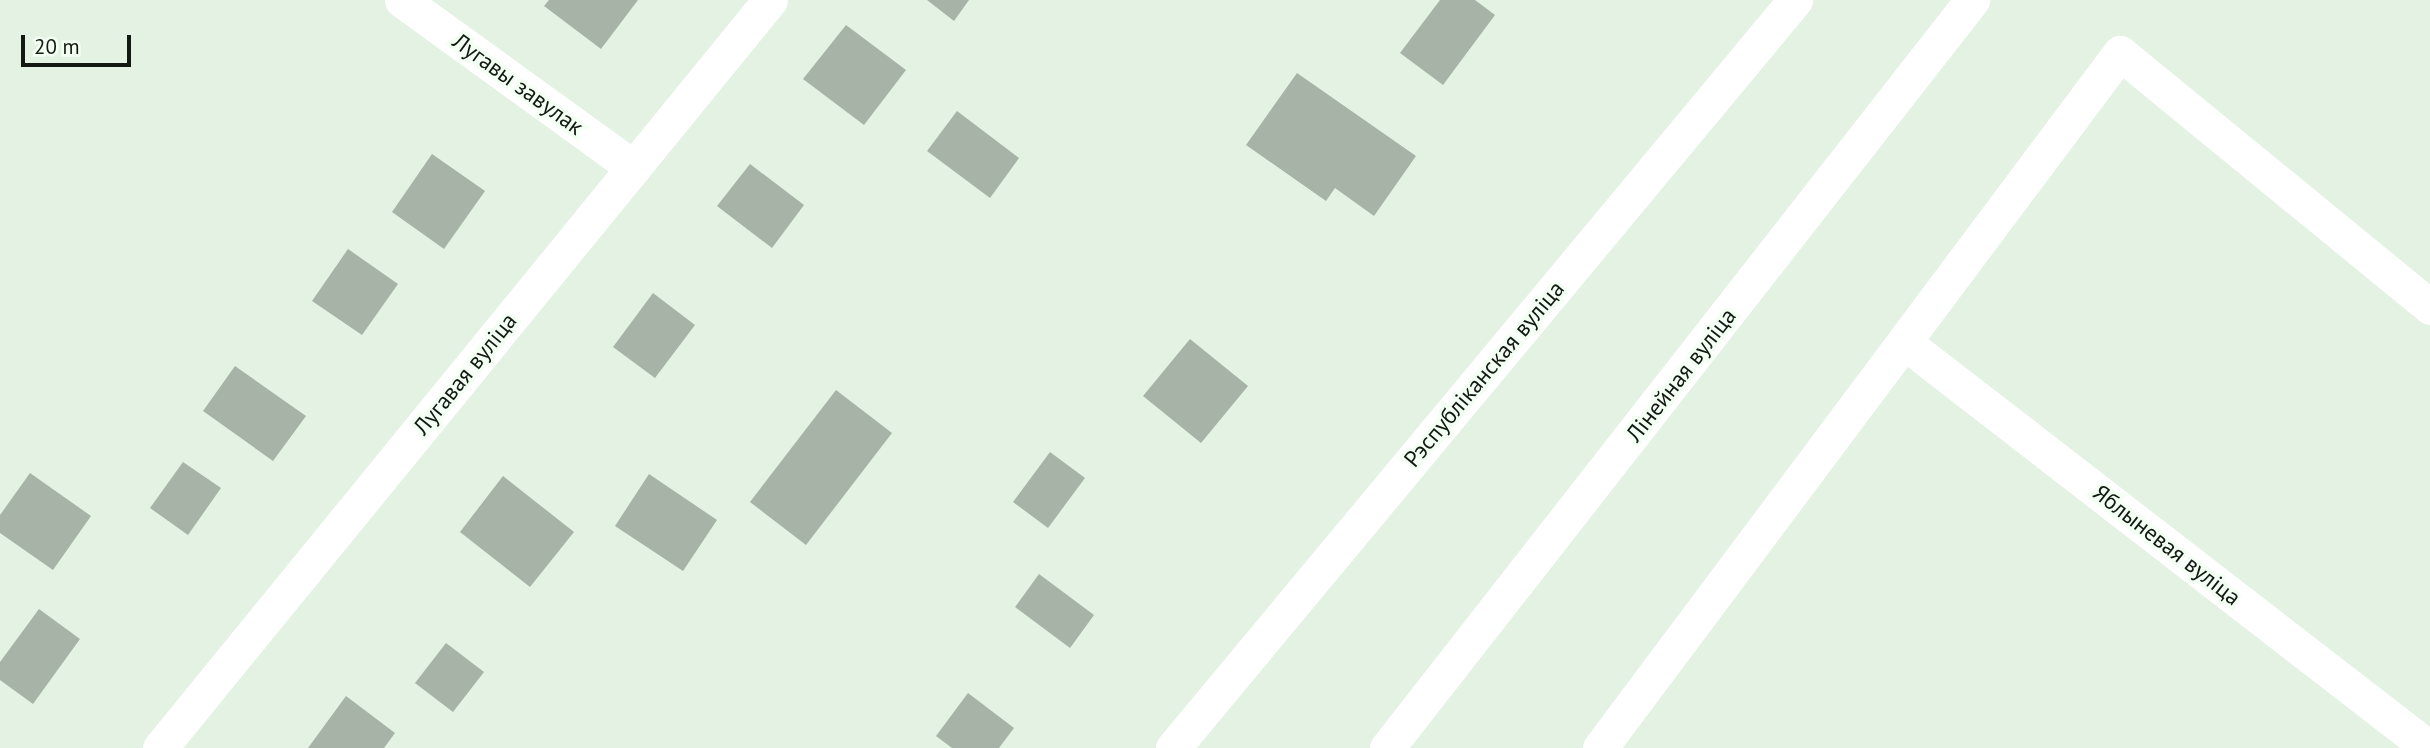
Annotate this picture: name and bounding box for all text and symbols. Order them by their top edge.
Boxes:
scale bar [24,21,135,65]
street label: Лугавы завулак [447,27,589,141]
text: 20 m [34,33,80,60]
street label: Рэспубліканская вуліца [1398,275,1570,473]
street label: Лінейная вуліца [1620,303,1742,447]
street label: Лугавая вуліца [408,308,522,440]
street label: Яблыневая вуліца [2088,479,2246,611]

